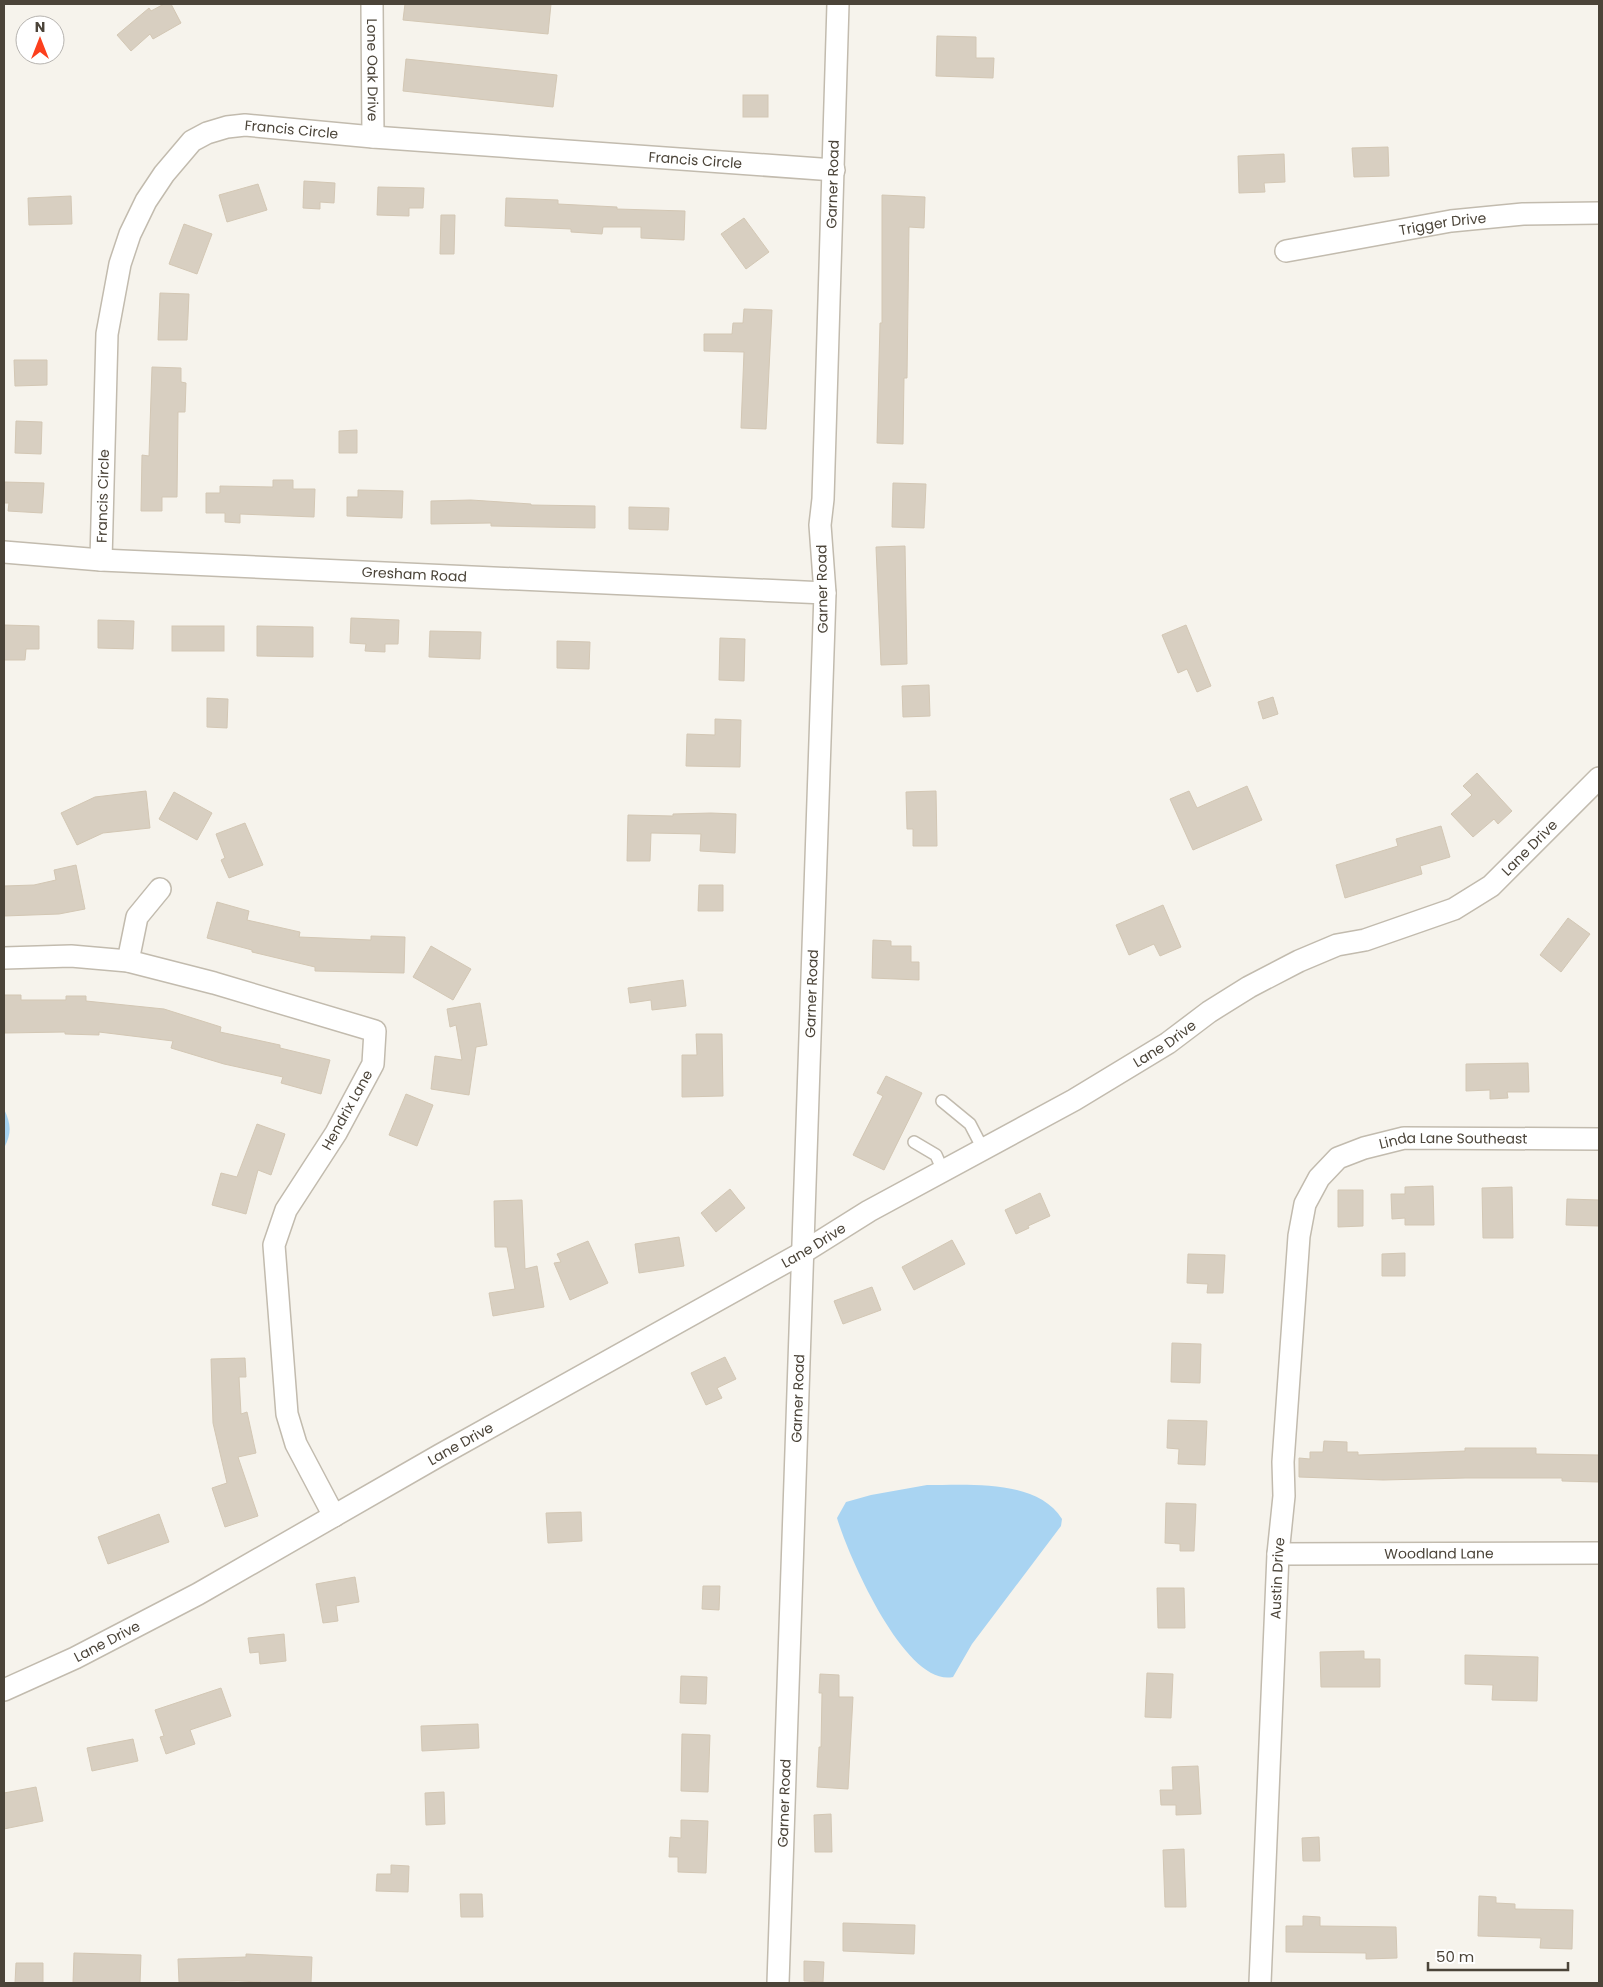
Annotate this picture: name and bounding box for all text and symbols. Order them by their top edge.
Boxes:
north arrow [15,15,65,65]
text: N [35,17,45,37]
street label: Lone Oak Drive [362,18,383,122]
street label: Francis Circle [244,115,339,144]
street label: Garner Road [821,140,844,229]
street label: Francis Circle [648,147,743,173]
street label: Trigger Drive [1397,208,1487,240]
street label: Francis Circle [91,449,114,543]
street label: Garner Road [811,545,833,633]
street label: Gresham Road [361,562,467,587]
street label: Lane Drive [1497,815,1562,880]
street label: Garner Road [800,949,823,1038]
street label: Lane Drive [1129,1015,1200,1072]
street label: Hendrix Lane [317,1066,377,1154]
street label: Linda Lane Southeast [1377,1128,1527,1154]
street label: Lane Drive [778,1218,850,1273]
street label: Garner Road [786,1354,809,1443]
street label: Lane Drive [424,1417,497,1470]
street label: Austin Drive [1265,1536,1290,1620]
street label: Woodland Lane [1384,1543,1494,1564]
street label: Lane Drive [70,1616,144,1667]
street label: Garner Road [773,1758,796,1848]
scale bar [1428,1940,1568,1972]
text: 50 m [1436,1946,1474,1967]

